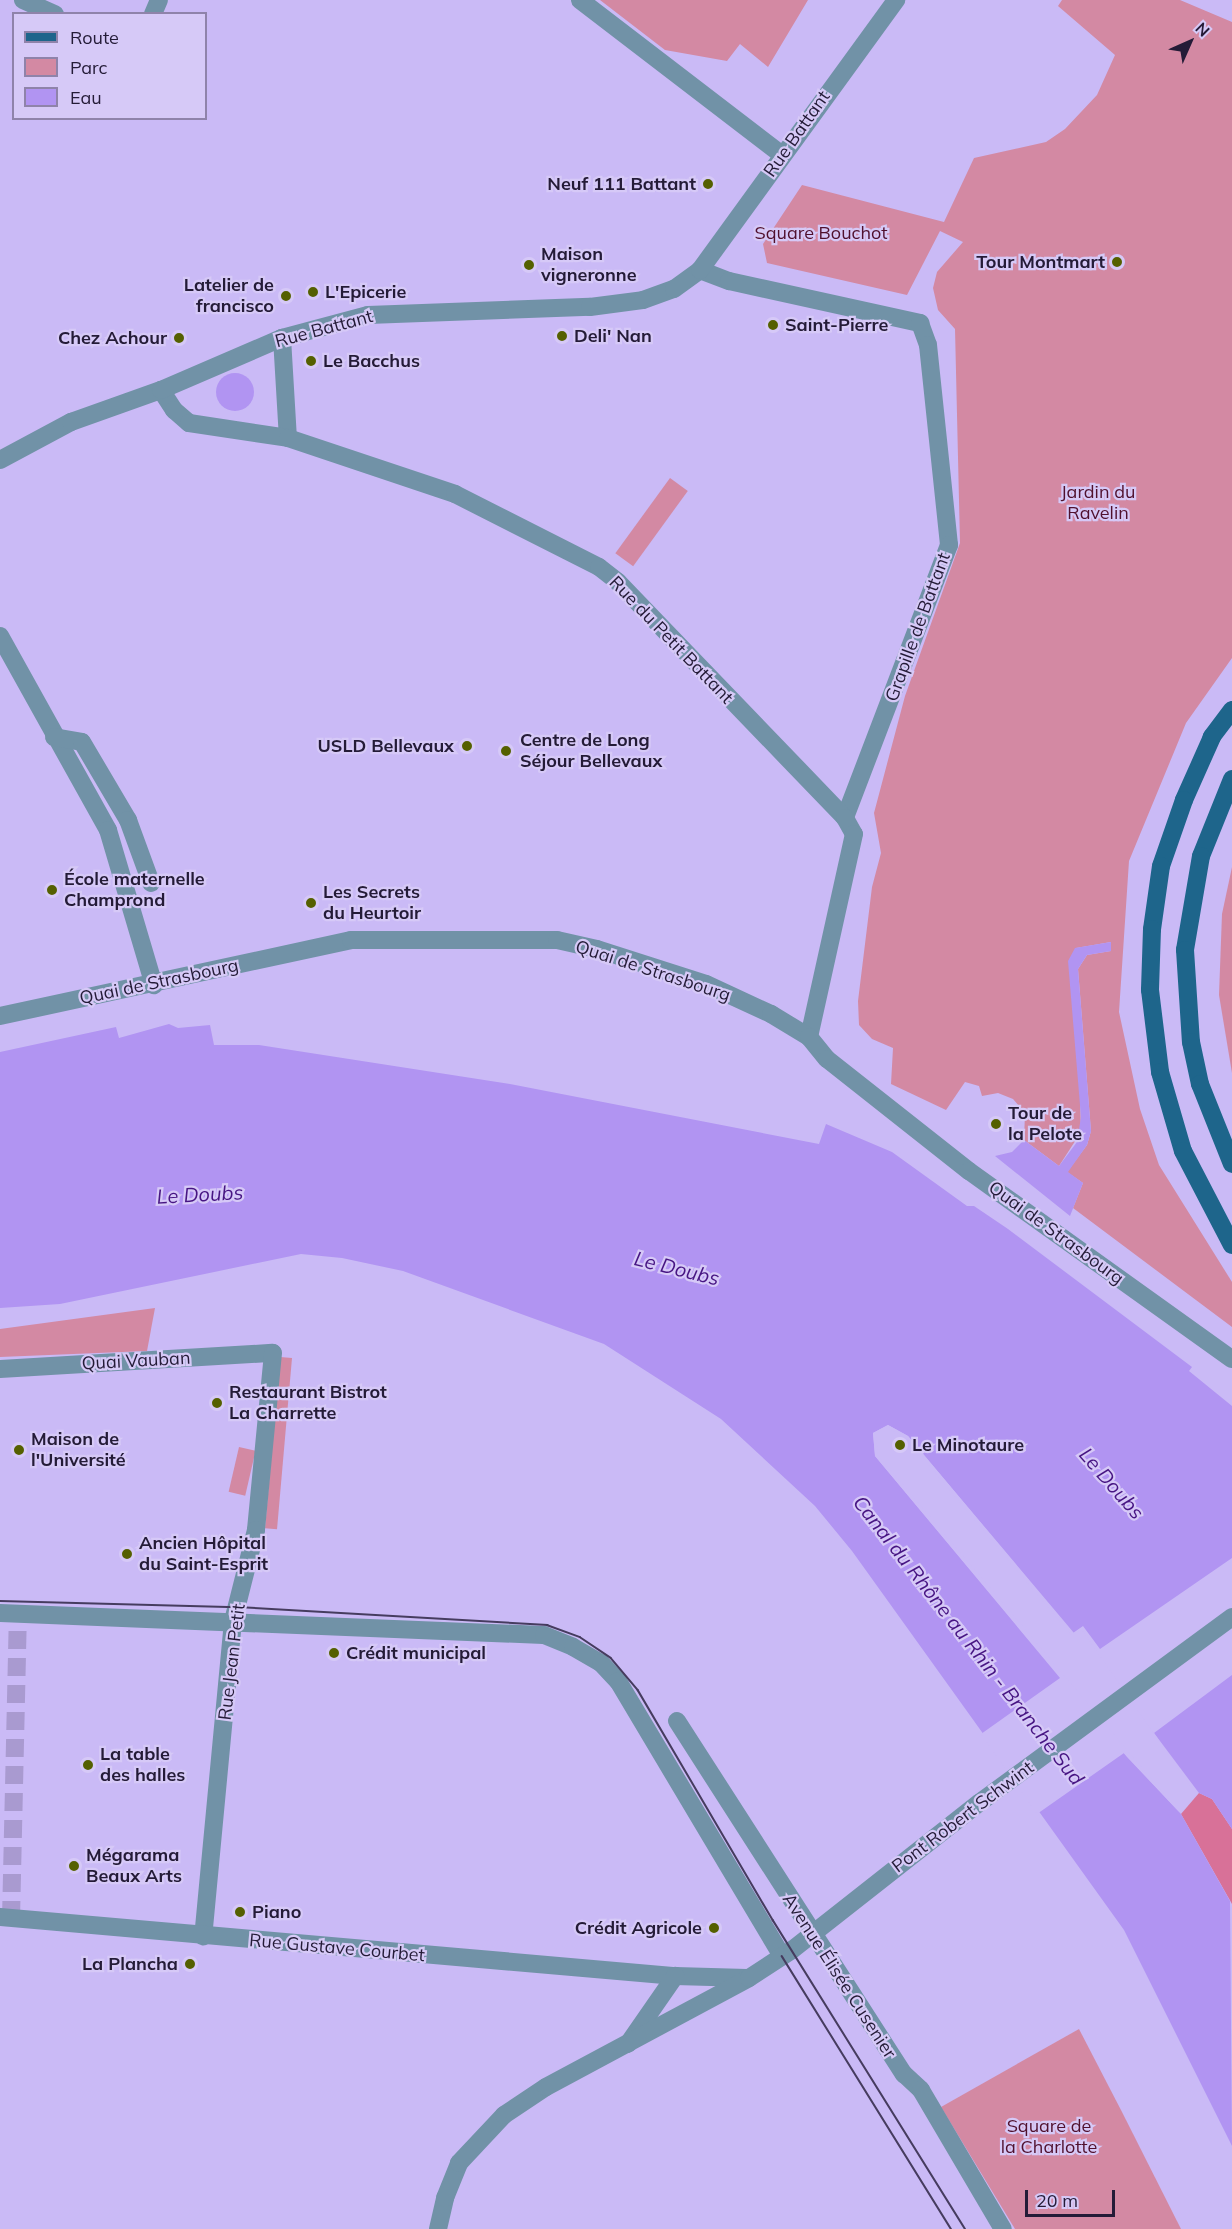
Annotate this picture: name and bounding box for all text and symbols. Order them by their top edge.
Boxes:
legend [12,12,207,120]
north arrow [1160,12,1220,72]
text: N [1191,18,1214,41]
text: Route [70,26,119,49]
text: Parc [70,56,107,79]
text: Eau [70,86,102,109]
street label: Rue Battant [759,87,835,181]
place label: Neuf 111 Battant [547,173,696,195]
marker: Neuf 111 Battant [701,177,715,191]
park label: Square Bouchot [755,222,887,244]
place label: Maison vigneronne [541,244,637,286]
place label: Tour Montmart [976,251,1105,273]
marker: Tour Montmart [1110,255,1124,269]
marker: Maison vigneronne [522,258,536,272]
place label: Latelier de francisco [184,275,274,318]
place label: L'Epicerie [325,281,406,303]
marker: L'Epicerie [306,285,320,299]
marker: Latelier de francisco [279,289,293,303]
street label: Rue Battant [273,306,375,352]
place label: Saint-Pierre [785,314,888,336]
marker: Saint-Pierre [766,318,780,332]
place label: Deli' Nan [574,325,652,347]
place label: Chez Achour [58,327,167,349]
marker: Deli' Nan [555,329,569,343]
marker: Chez Achour [172,331,186,345]
place label: Le Bacchus [323,350,420,372]
marker: Le Bacchus [304,354,318,368]
park label: Jardin du Ravelin [1061,482,1135,524]
street label: Grapille de Battant [881,550,955,704]
street label: Rue du Petit Battant [605,572,737,708]
place label: Centre de Long Séjour Bellevaux [520,730,662,772]
place label: USLD Bellevaux [318,735,454,757]
marker: USLD Bellevaux [458,737,476,755]
marker: Centre de Long Séjour Bellevaux [497,742,515,760]
place label: École maternelle Champrond [64,869,205,912]
place label: Les Secrets du Heurtoir [323,882,421,924]
marker: École maternelle Champrond [45,883,59,897]
marker: Les Secrets du Heurtoir [304,896,318,910]
street label: Quai de Strasbourg [573,936,733,1006]
street label: Quai de Strasbourg [78,955,240,1009]
place label: Tour de la Pelote [1008,1103,1082,1146]
marker: Tour de la Pelote [989,1117,1003,1131]
street label: Quai de Strasbourg [984,1177,1128,1289]
water label: Le Doubs [156,1180,244,1208]
water label: Le Doubs [632,1246,722,1290]
street label: Quai Vauban [81,1347,191,1375]
place label: Restaurant Bistrot La Charrette [229,1382,387,1424]
marker: Restaurant Bistrot La Charrette [210,1396,224,1410]
place label: Maison de l'Université [31,1429,126,1472]
place label: Le Minotaure [912,1434,1024,1456]
marker: Le Minotaure [893,1438,907,1452]
water label: Le Doubs [1074,1442,1150,1524]
marker: Maison de l'Université [12,1443,26,1457]
water label: Canal du Rhône au Rhin - Branche Sud [849,1491,1089,1789]
place label: Ancien Hôpital du Saint-Esprit [139,1533,268,1576]
marker: Ancien Hôpital du Saint-Esprit [120,1547,134,1561]
street label: Rue Jean Petit [214,1603,250,1721]
place label: Crédit municipal [346,1642,486,1664]
marker: Crédit municipal [327,1646,341,1660]
place label: La table des halles [100,1744,185,1786]
street label: Pont Robert Schwint [888,1757,1038,1877]
marker: La table des halles [81,1758,95,1772]
place label: Mégarama Beaux Arts [86,1845,182,1888]
marker: Mégarama Beaux Arts [67,1859,81,1873]
street label: Avenue Élisée Cusenier [778,1890,900,2062]
place label: Piano [252,1901,301,1923]
marker: Piano [233,1905,247,1919]
place label: Crédit Agricole [575,1917,702,1939]
marker: Crédit Agricole [707,1921,721,1935]
street label: Rue Gustave Courbet [248,1930,426,1966]
place label: La Plancha [82,1953,178,1975]
marker: La Plancha [183,1957,197,1971]
park label: Square de la Charlotte [1001,2116,1097,2158]
scale bar [1028,2178,1118,2216]
text: 20 m [1036,2189,1078,2212]

